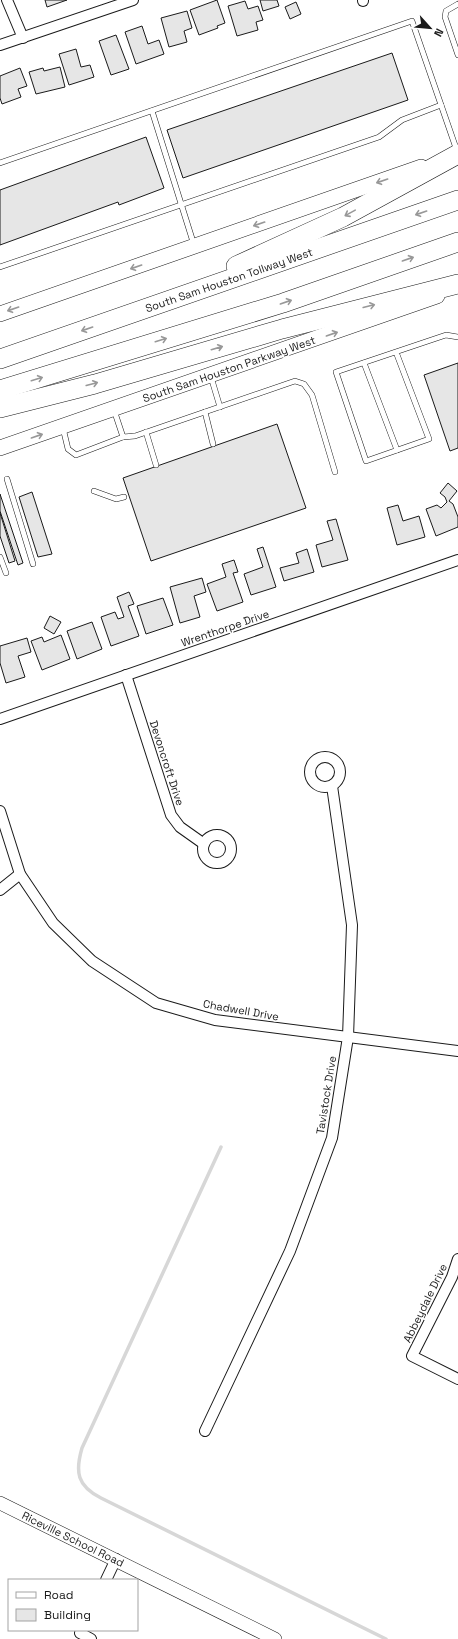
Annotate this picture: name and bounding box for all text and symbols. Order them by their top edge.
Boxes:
north arrow [410,8,450,48]
text: N [431,26,447,39]
one-way arrow [375,178,388,185]
one-way arrow [344,210,356,217]
one-way arrow [416,210,428,218]
one-way arrow [252,221,265,228]
street label: South Sam Houston Tollway West [143,245,315,315]
one-way arrow [402,255,415,262]
one-way arrow [130,263,142,271]
one-way arrow [279,297,291,305]
one-way arrow [362,302,375,310]
one-way arrow [8,306,20,314]
one-way arrow [80,326,93,333]
one-way arrow [325,330,338,337]
street label: South Sam Houston Parkway West [141,333,317,405]
one-way arrow [155,336,168,343]
one-way arrow [210,344,223,351]
one-way arrow [31,375,44,382]
one-way arrow [85,380,98,388]
one-way arrow [30,431,42,439]
street label: Wrenthorpe Drive [179,606,271,650]
street label: Devoncroft Drive [147,719,187,807]
street label: Chadwell Drive [202,996,280,1024]
street label: Tavistock Drive [313,1055,339,1135]
street label: Abbeydale Drive [400,1261,450,1345]
street label: Riceville School Road [20,1508,126,1570]
legend [8,1579,138,1631]
text: Road [44,1587,73,1603]
text: Building [44,1607,91,1623]

